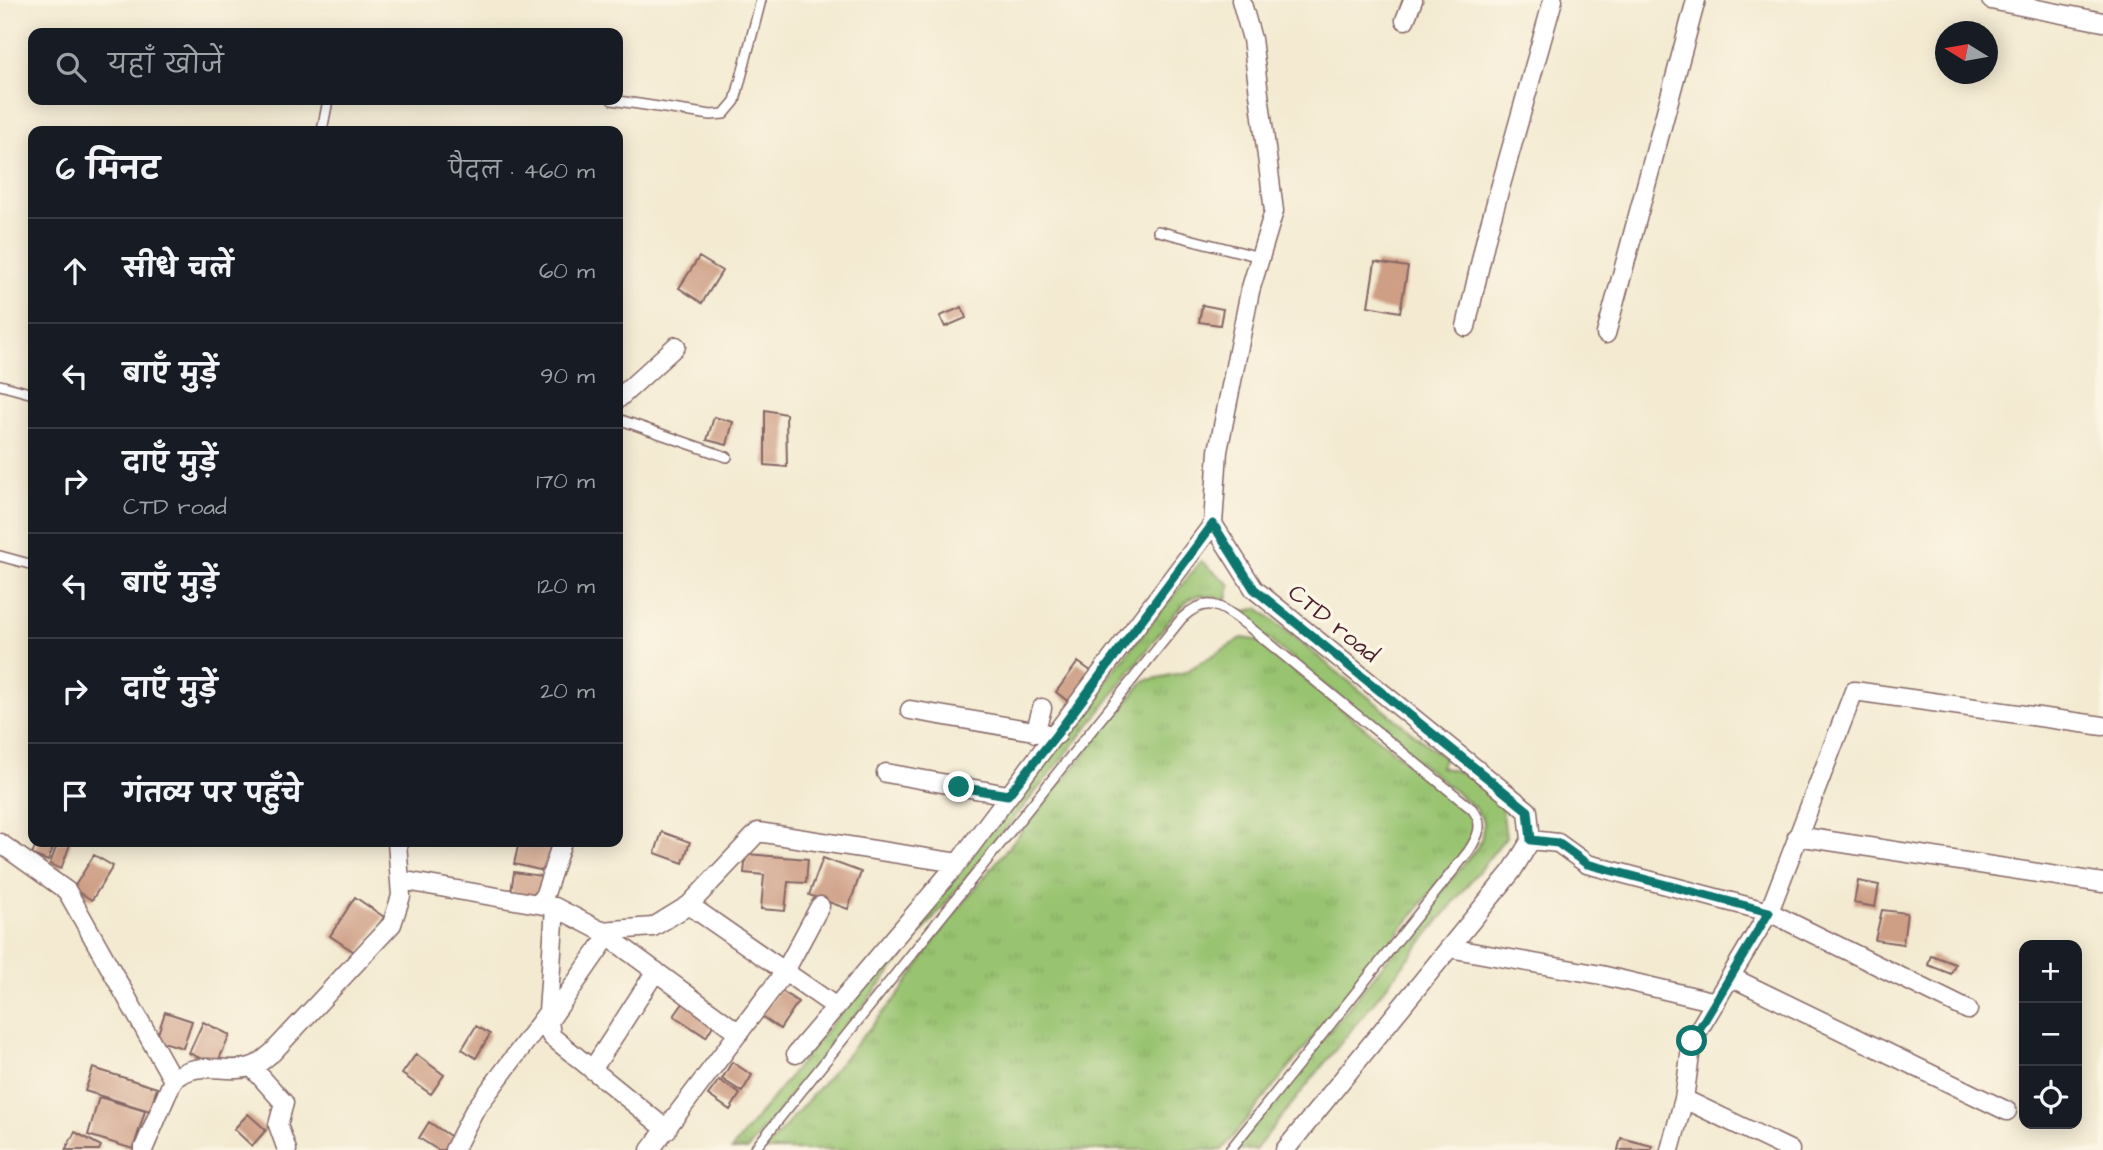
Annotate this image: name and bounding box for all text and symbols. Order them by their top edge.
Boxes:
north arrow [1935,21,1998,84]
search box [28,28,623,105]
text: यहाँ खोजें [108,47,224,83]
icon: search [52,48,90,86]
text: 6 मिनट [56,149,160,191]
text: पैदल · 460 m [448,155,595,187]
text: सीधे चलें [123,251,233,287]
icon: ahead [56,252,94,290]
text: 60 m [539,255,595,287]
text: बाएँ मुड़ें [123,356,218,392]
icon: left [56,357,94,395]
text: 90 m [540,360,595,392]
text: दाएँ मुड़ें [123,445,217,481]
icon: right [56,462,94,500]
text: 170 m [536,465,595,497]
text: CTD road [123,491,227,523]
text: बाएँ मुड़ें [123,566,218,602]
icon: left [56,567,94,605]
text: 120 m [537,570,595,602]
street label: CTD road [1281,576,1386,671]
text: दाएँ मुड़ें [123,671,217,707]
icon: right [56,672,94,710]
text: 20 m [540,675,595,707]
route end [943,771,974,802]
text: गंतव्य पर पहुँचे [123,776,302,812]
icon: arrive [56,777,94,815]
map controls [2019,940,2082,1129]
button: + [2019,940,2082,1003]
button: − [2019,1003,2082,1066]
route start [1676,1025,1707,1056]
button: locate [2019,1066,2082,1129]

